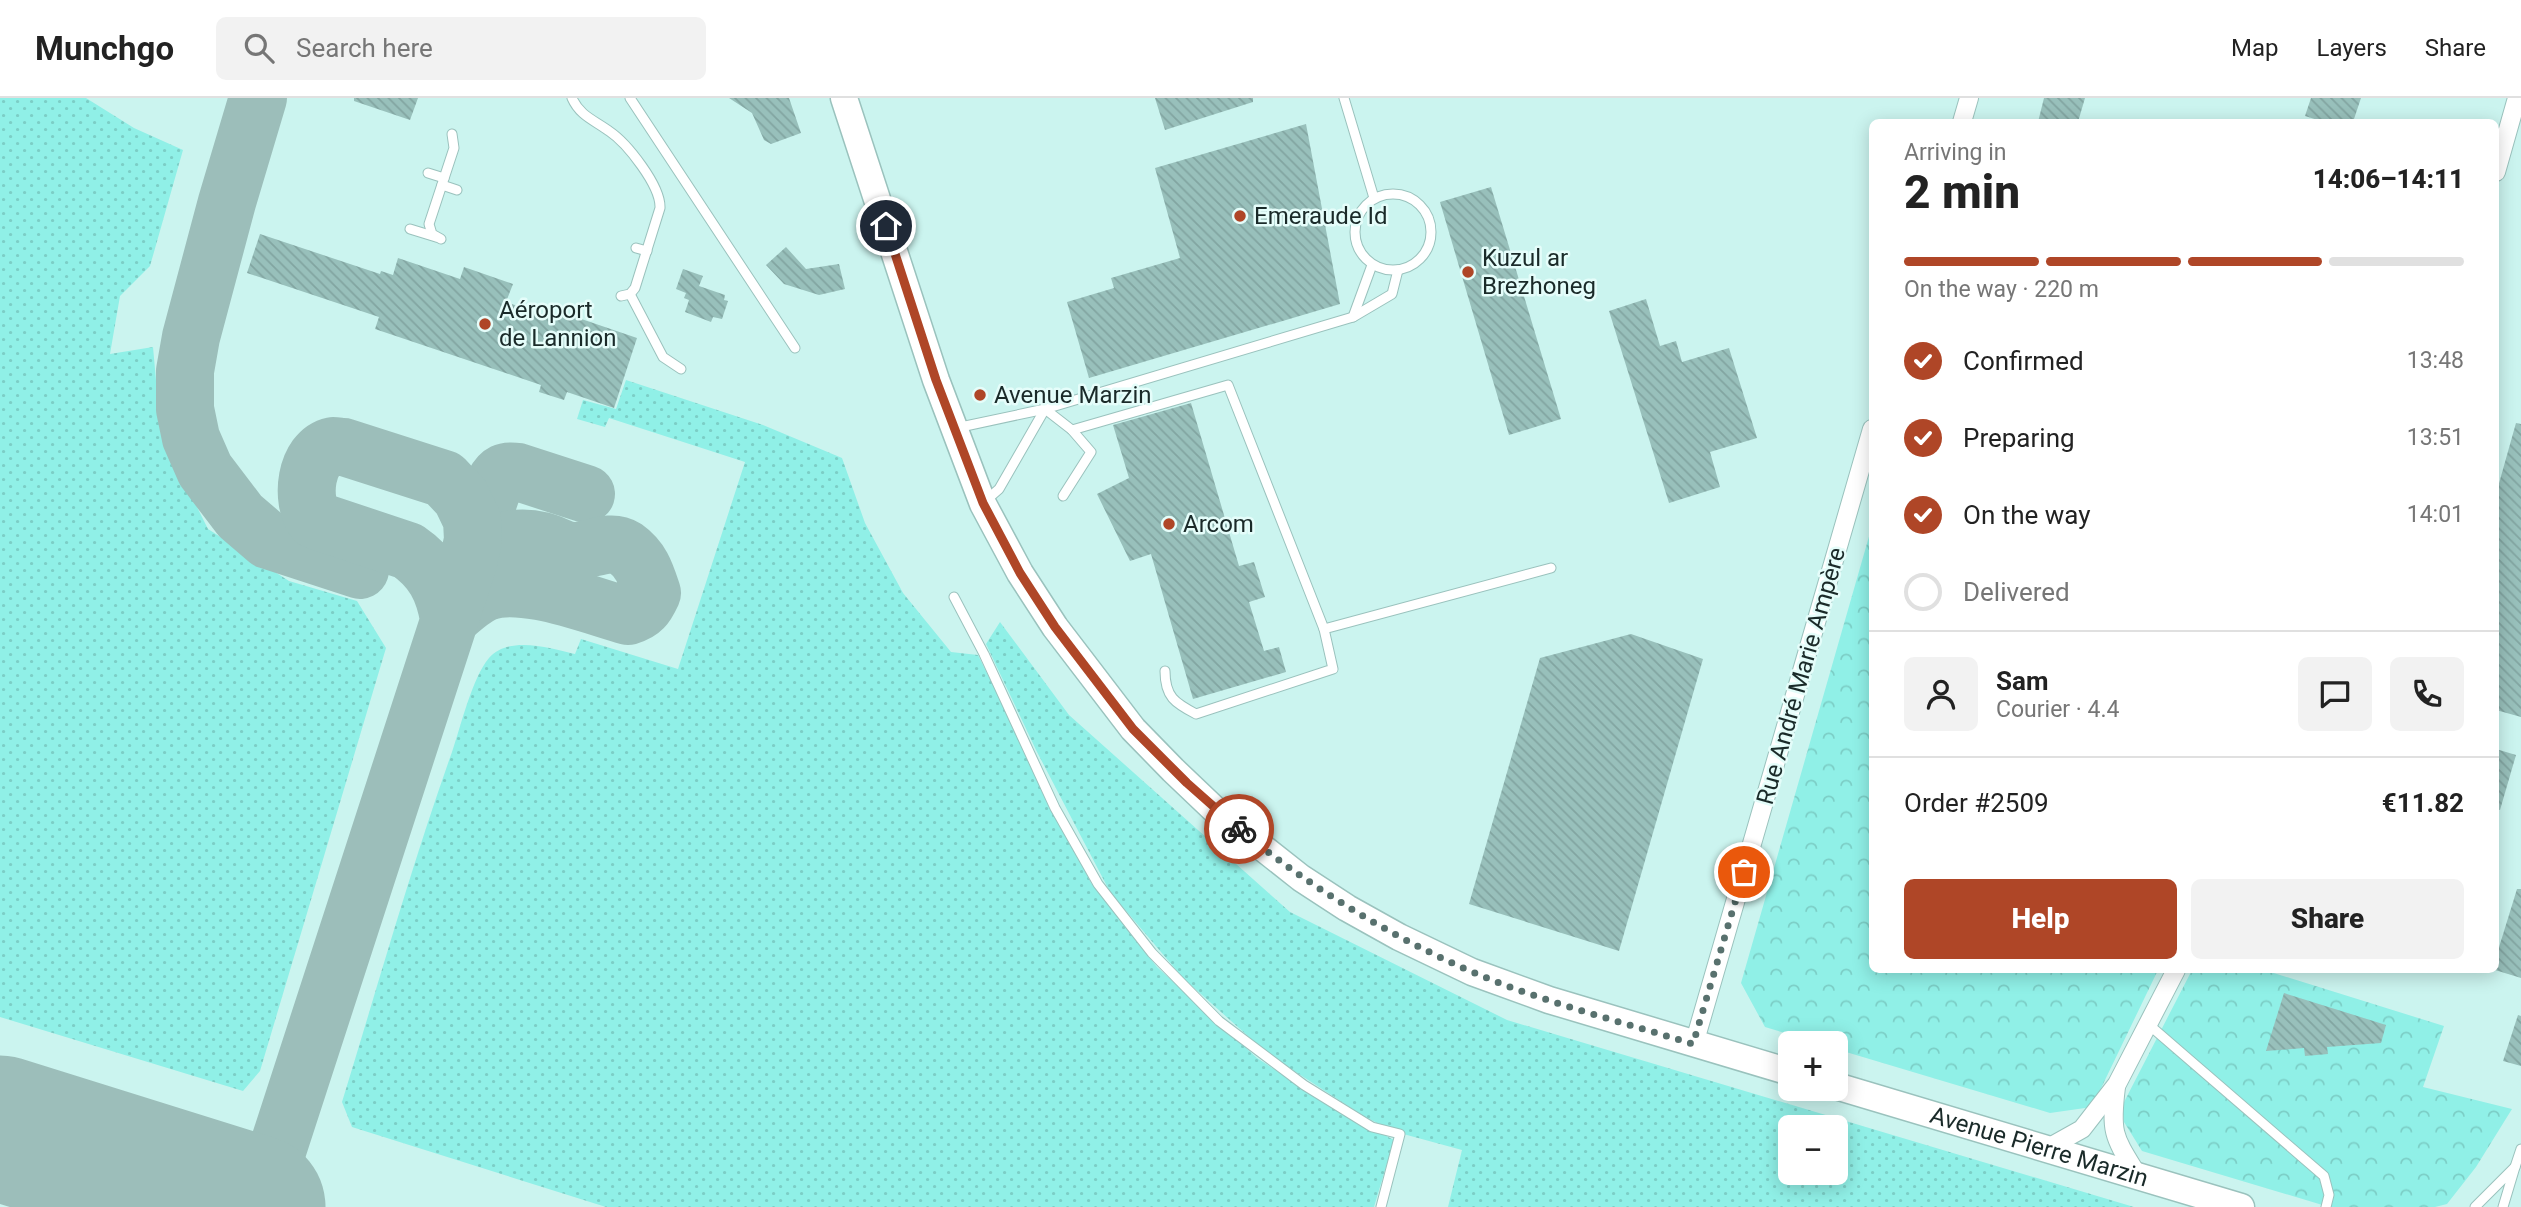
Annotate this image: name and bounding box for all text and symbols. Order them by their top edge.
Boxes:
search box [216,17,706,80]
text: Munchgo [35,29,174,68]
icon: search [240,29,278,67]
text: Search here [296,33,433,63]
text: Map [2231,34,2279,62]
text: Layers [2317,34,2387,62]
text: Share [2425,34,2486,62]
text: Arriving in [1904,139,2007,166]
text: 14:06–14:11 [2313,164,2464,194]
text: 2 min [1904,165,2020,219]
pin [856,196,916,256]
place label: Emeraude Id [1254,202,1388,230]
icon: home [867,207,905,245]
marker: Emeraude Id [1232,208,1248,224]
place label: Kuzul ar Brezhoneg [1482,244,1596,300]
marker: Kuzul ar Brezhoneg [1460,264,1476,280]
text: On the way · 220 m [1904,276,2099,303]
place label: Aéroport de Lannion [499,296,616,352]
marker: Aéroport de Lannion [477,316,493,332]
icon: check [1904,342,1942,380]
text: Confirmed [1963,346,2084,376]
text: 13:48 [2407,347,2464,374]
place label: Avenue Marzin [994,381,1152,409]
marker: Avenue Marzin [972,387,988,403]
icon: check [1904,419,1942,457]
text: Preparing [1963,423,2075,453]
text: 13:51 [2407,424,2464,451]
icon: check [1904,496,1942,534]
text: On the way [1963,500,2091,530]
text: 14:01 [2407,501,2464,528]
place label: Arcom [1183,510,1254,538]
marker: Arcom [1161,516,1177,532]
street label: Rue André Marie Ampère [1751,544,1851,808]
text: Delivered [1963,577,2070,607]
button: person [1904,657,1978,731]
button: chat [2298,657,2372,731]
button: phone [2390,657,2464,731]
text: Sam [1996,666,2048,696]
text: Courier · 4.4 [1996,696,2119,723]
text: Order #2509 [1904,788,2049,818]
text: €11.82 [2382,788,2464,818]
courier [1204,794,1274,864]
icon: bike [1220,810,1258,848]
pin [1714,842,1774,902]
icon: bag [1725,853,1763,891]
button: Help [1904,879,2177,959]
button: Share [2191,879,2464,959]
map controls [1778,1031,1848,1185]
button: + [1778,1031,1848,1101]
street label: Avenue Pierre Marzin [1927,1101,2151,1192]
button: − [1778,1115,1848,1185]

